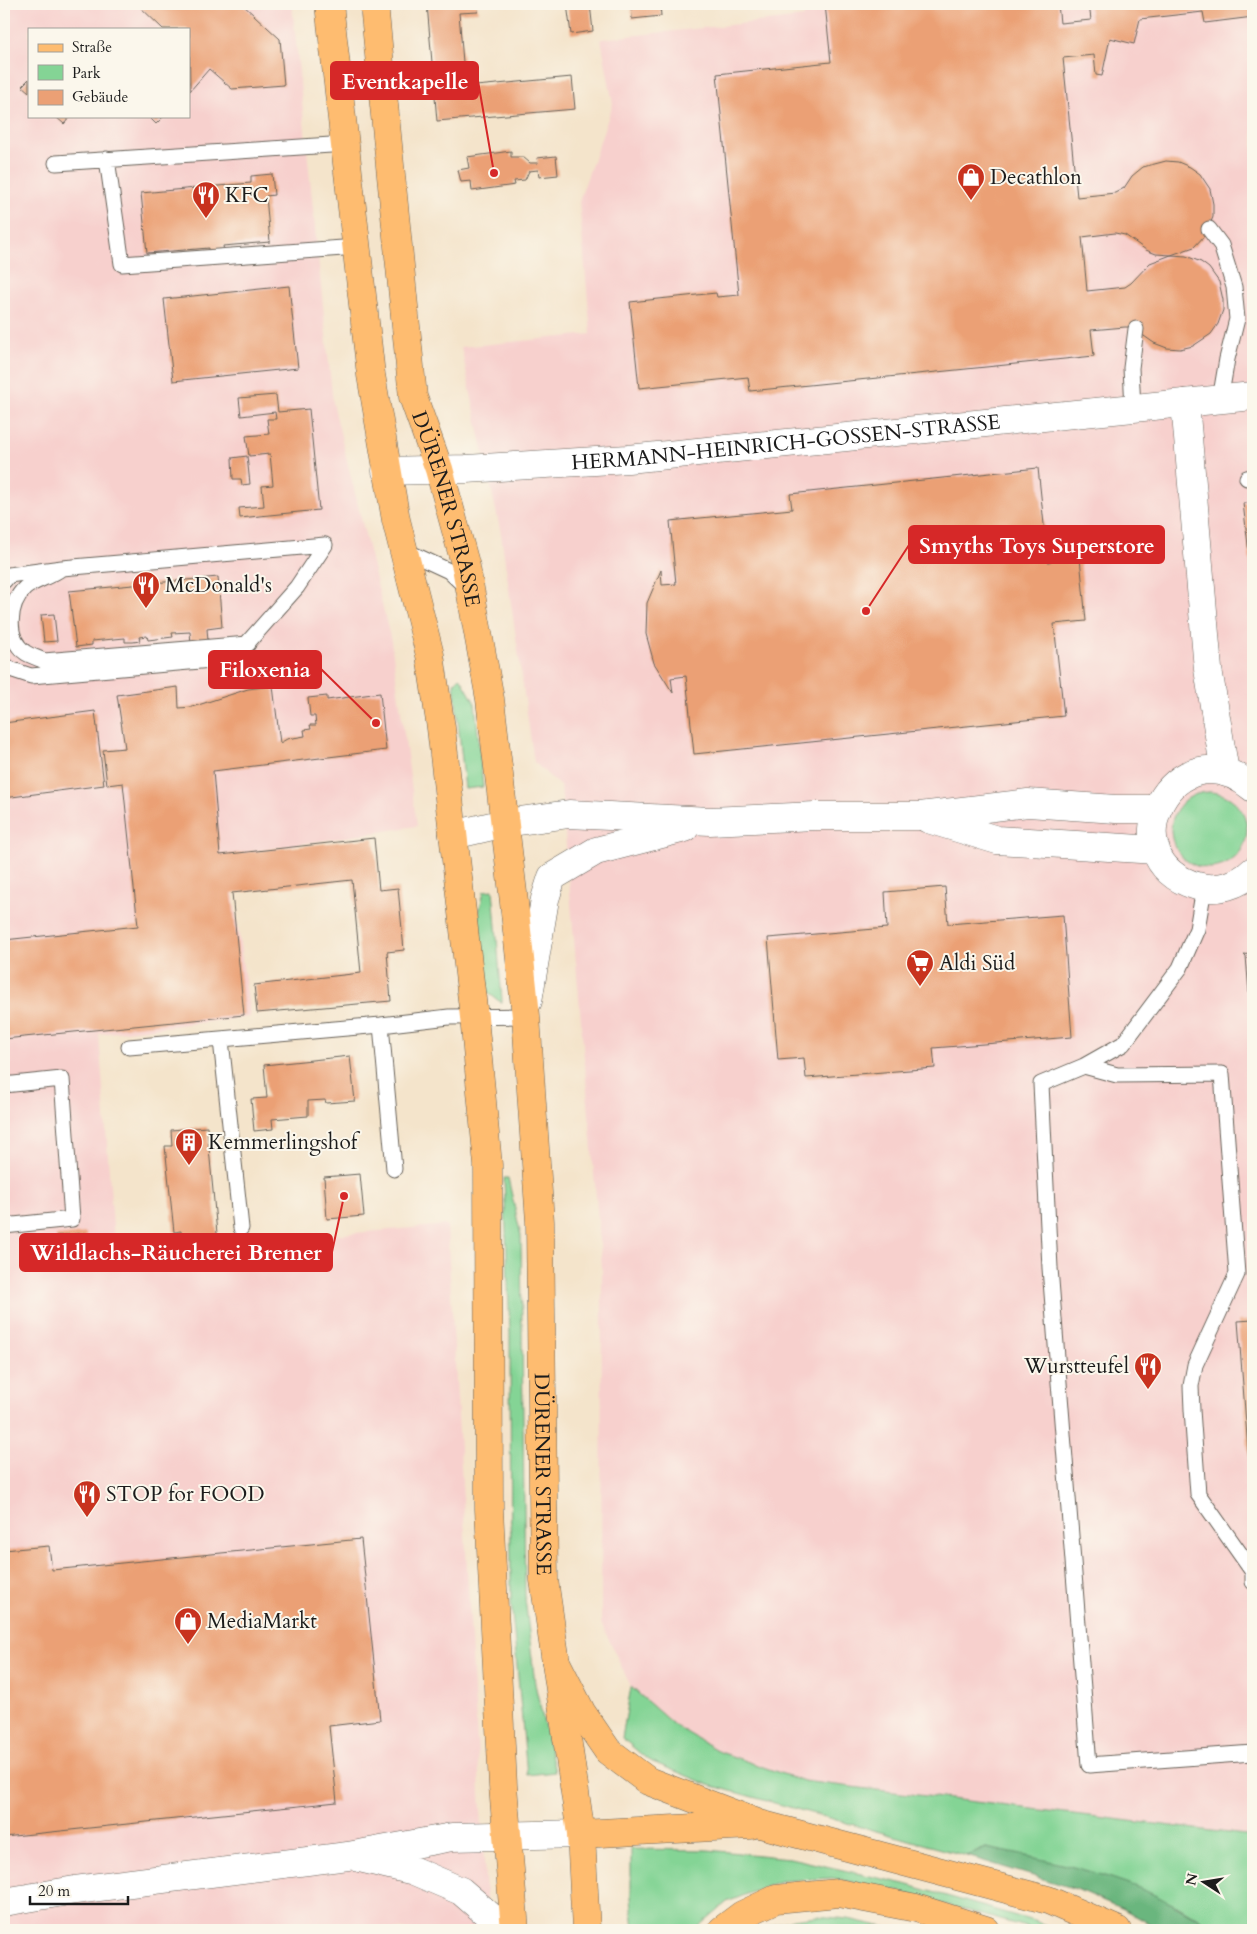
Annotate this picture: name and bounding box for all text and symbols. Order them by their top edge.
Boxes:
legend [28,28,190,118]
text: Straße [72,37,112,57]
callout: Eventkapelle [331,62,478,99]
text: Park [72,63,101,83]
text: Eventkapelle [341,67,469,97]
text: Gebäude [72,87,129,107]
shop icon: Decathlon [956,162,986,201]
place label: Decathlon [990,163,1082,192]
restaurant icon: KFC [191,180,221,219]
place label: KFC [225,181,269,210]
street label: DÜRENER STRASSE [404,407,487,609]
street label: HERMANN-HEINRICH-GOSSEN-STRASSE [570,408,1002,477]
callout: Smyths Toys Superstore [909,526,1164,563]
text: Smyths Toys Superstore [919,531,1155,561]
restaurant icon: McDonald's [131,570,161,609]
place label: McDonald's [165,571,272,600]
callout: Filoxenia [209,651,321,688]
text: Filoxenia [219,655,311,685]
supermarket icon: Aldi Süd [905,948,935,987]
place label: Aldi Süd [939,949,1015,978]
building icon: Kemmerlingshof [174,1127,204,1166]
place label: Kemmerlingshof [208,1128,361,1157]
callout: Wildlachs-Räucherei Bremer [20,1234,332,1271]
text: Wildlachs-Räucherei Bremer [29,1238,322,1268]
restaurant icon: Wurstteufel [1133,1351,1163,1390]
place label: Wurstteufel [1023,1352,1129,1381]
street label: DÜRENER STRASSE [527,1373,558,1576]
restaurant icon: STOP for FOOD [72,1479,102,1518]
place label: STOP for FOOD [106,1480,265,1509]
shop icon: MediaMarkt [173,1606,203,1645]
place label: MediaMarkt [207,1607,317,1636]
north arrow [1180,1856,1230,1906]
text: N [1181,1871,1202,1887]
scale bar [30,1874,128,1906]
text: 20 m [38,1881,70,1901]

